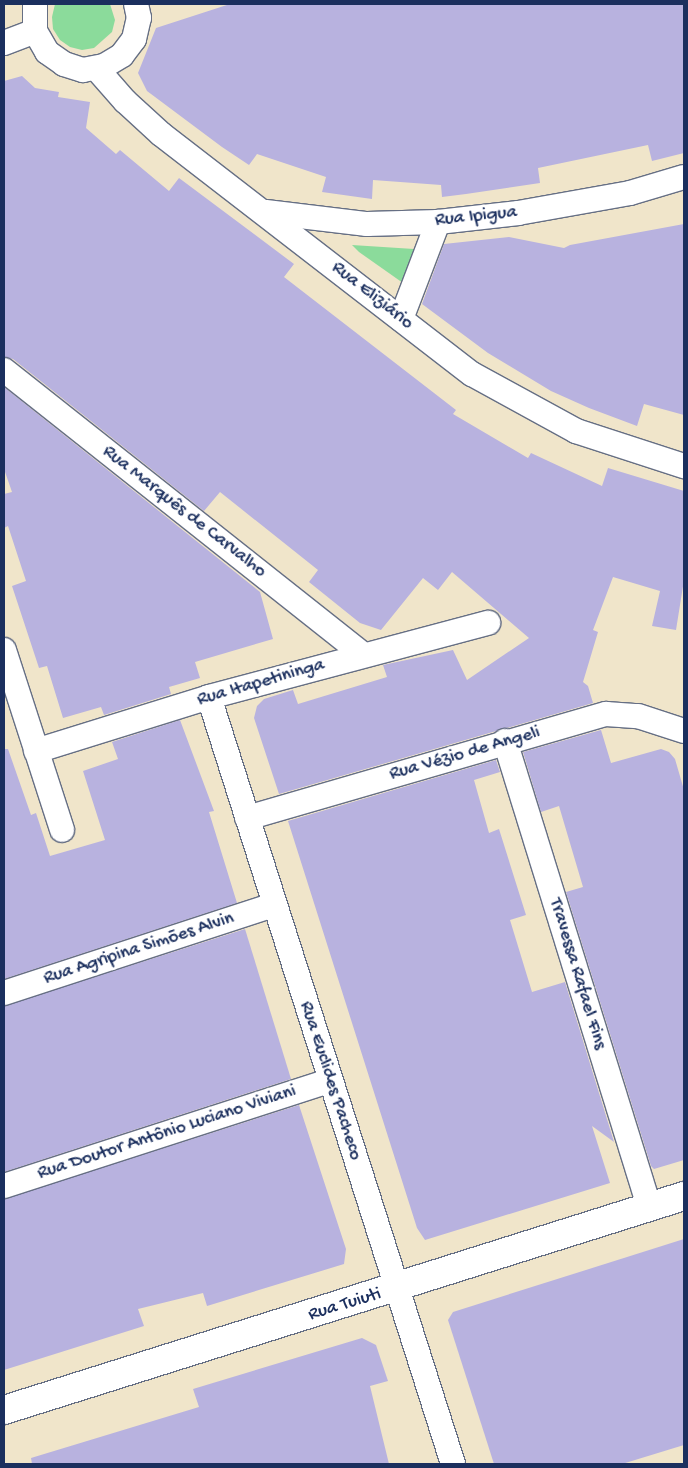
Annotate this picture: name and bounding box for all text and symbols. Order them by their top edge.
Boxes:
street label: Rua Ipigua [434,201,518,233]
street label: Rua Eliziário [326,257,418,335]
street label: Rua Marquês de Carvalho [97,441,271,583]
street label: Rua Itapetininga [195,654,327,712]
street label: Rua Vézio de Angeli [387,722,543,786]
street label: Travessa Rafael Fins [543,896,611,1052]
street label: Rua Agripina Simões Alvin [41,907,237,991]
street label: Rua Euclides Pacheco [294,999,366,1163]
street label: Rua Doutor Antônio Luciano Viviani [35,1080,299,1186]
street label: Rua Tuiuti [306,1283,384,1327]

